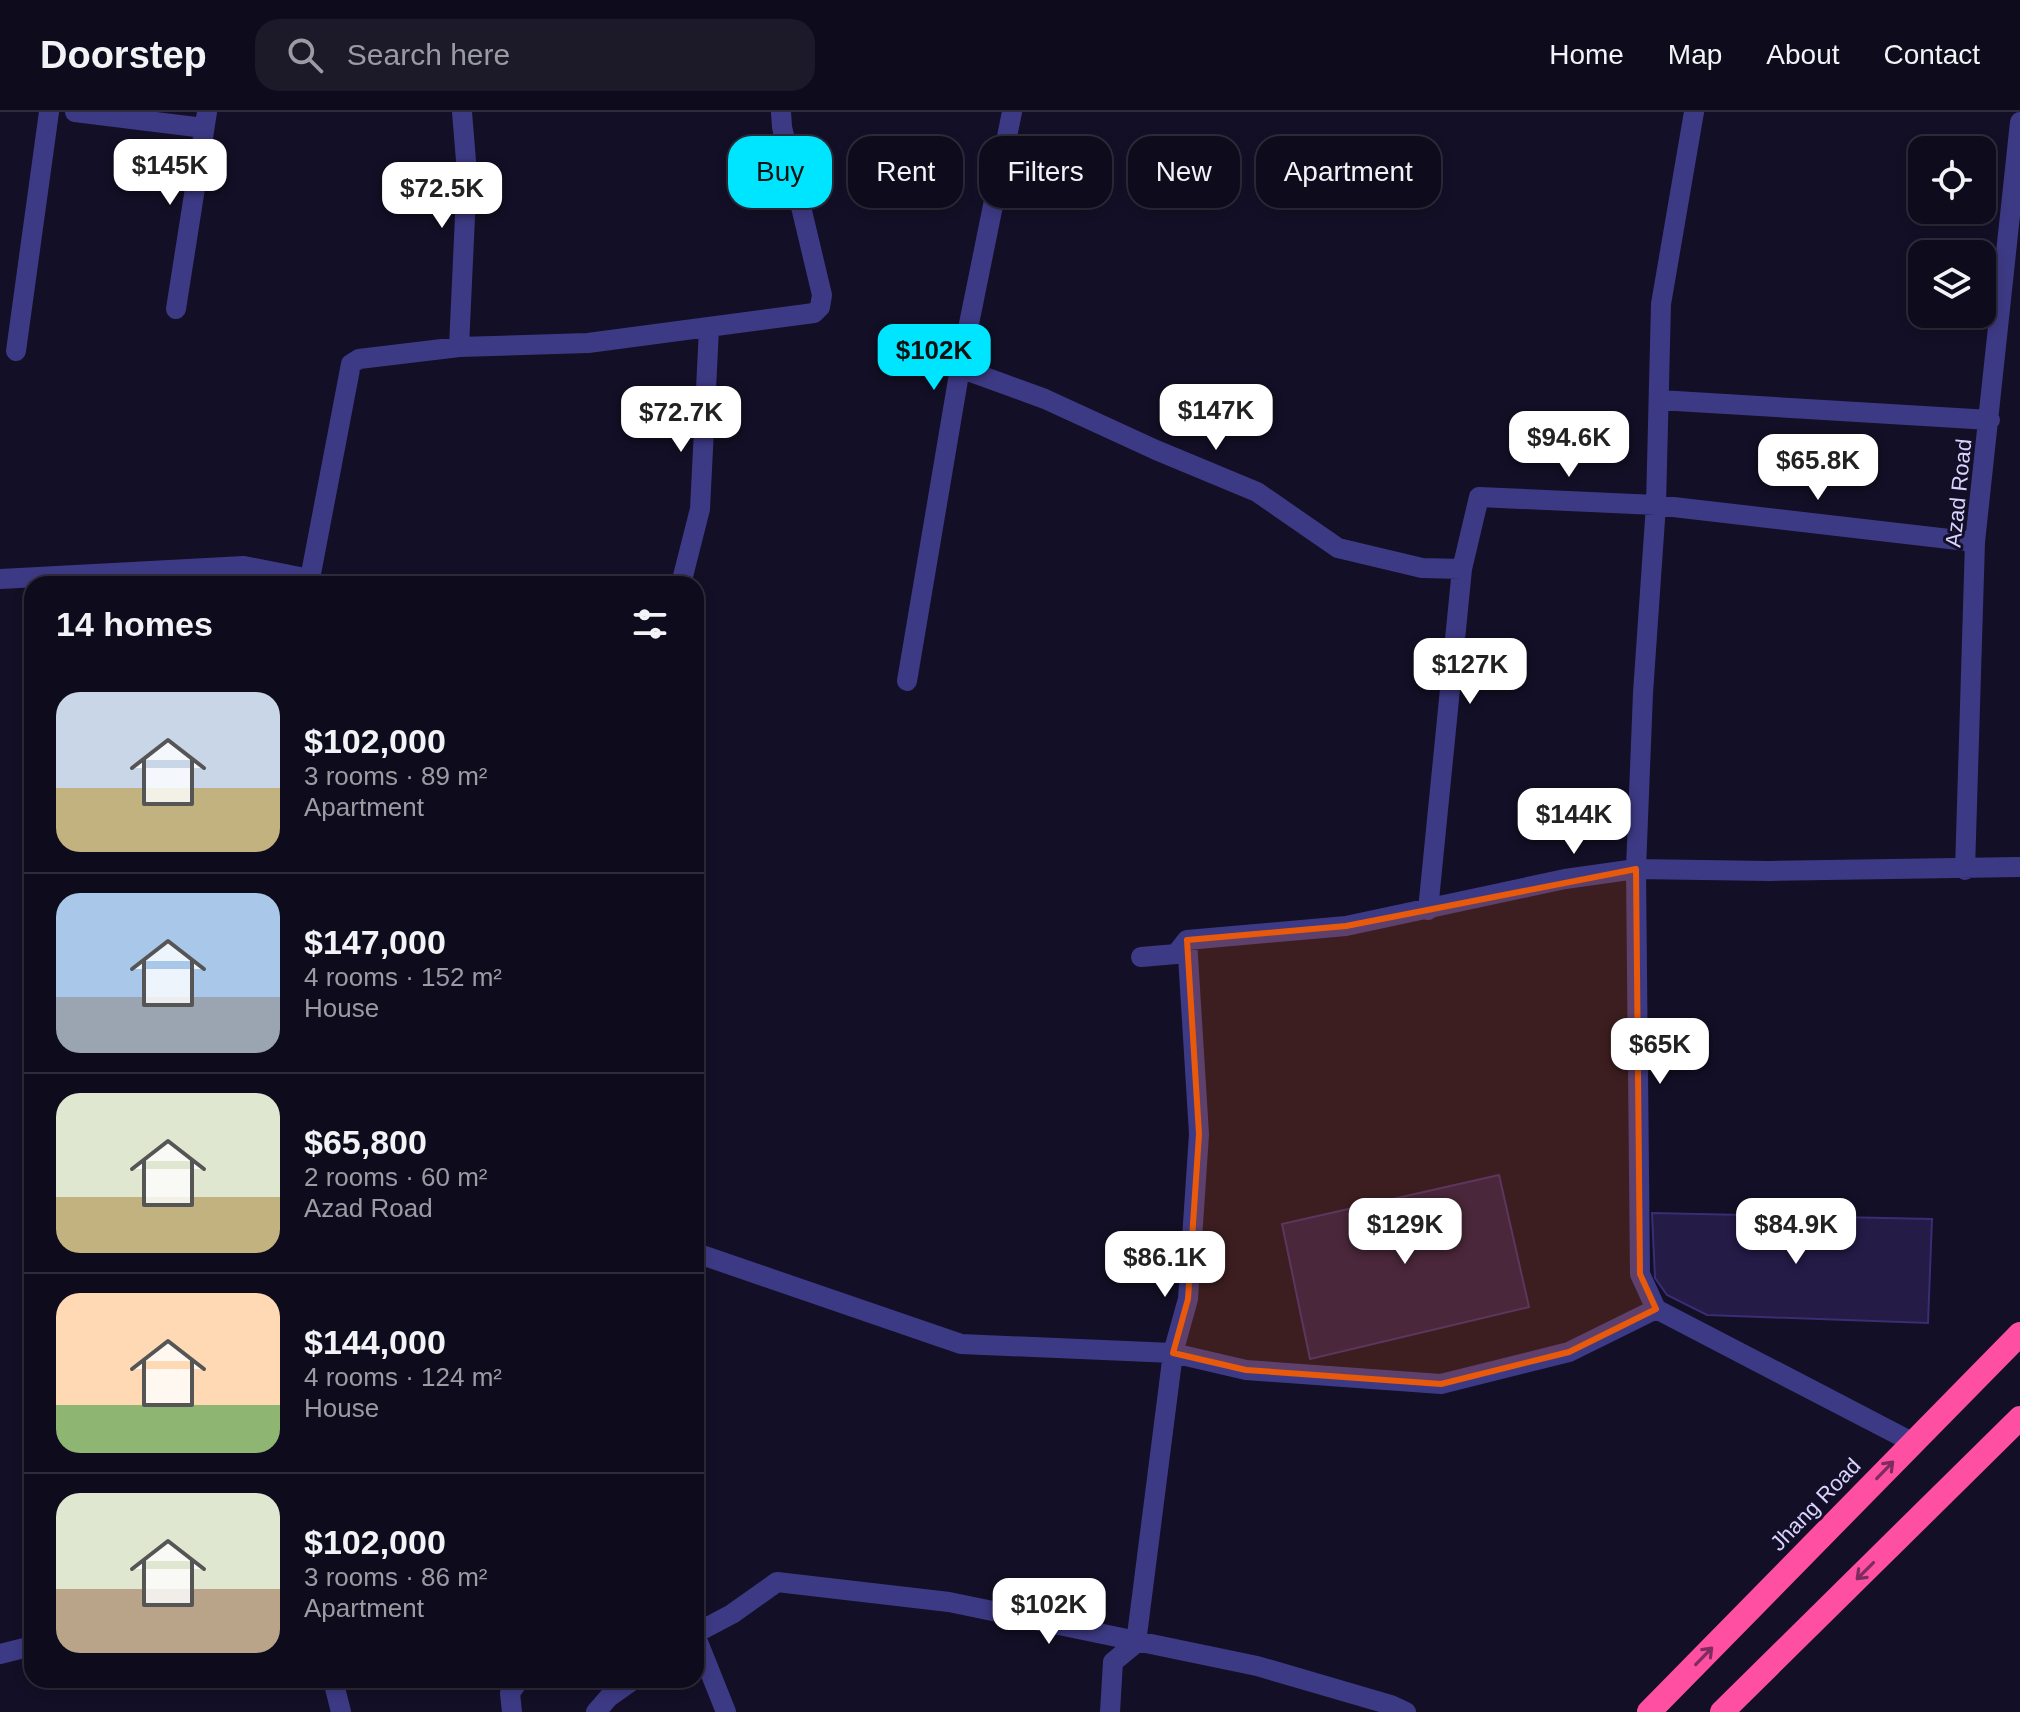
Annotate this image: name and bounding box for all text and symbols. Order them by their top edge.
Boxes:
search box [255,19,815,91]
icon: search [283,33,327,77]
text: Doorstep [40,34,207,76]
text: Search here [347,38,510,71]
text: Home [1549,39,1624,70]
text: Map [1668,39,1722,70]
text: About [1766,39,1840,70]
text: Contact [1884,39,1980,70]
chip: Buy [728,136,832,208]
chip: Rent [848,136,963,208]
chip: Filters [979,136,1112,208]
chip: New [1128,136,1240,208]
chip: Apartment [1256,136,1441,208]
map controls [1908,136,1996,328]
button: locate [1908,136,1996,224]
pin: $145K [114,139,226,207]
text: $145K [132,150,208,180]
pin: $72.5K [377,162,507,230]
text: $72.5K [400,173,484,203]
button: layers [1908,240,1996,328]
pin: $102K [878,324,990,392]
text: $102K [896,335,972,365]
pin: $147K [1160,384,1272,452]
pin: $72.7K [616,386,746,454]
text: $147K [1178,395,1254,425]
text: $72.7K [639,397,723,427]
pin: $94.6K [1504,411,1634,479]
text: $94.6K [1527,422,1611,452]
pin: $65.8K [1753,434,1883,502]
street label: Azad Road [1940,438,1977,548]
text: $65.8K [1776,445,1860,475]
icon: filters [628,602,672,646]
text: 14 homes [56,605,213,643]
pin: $127K [1414,638,1526,706]
text: $127K [1432,649,1508,679]
text: $102,000 [304,722,446,760]
icon: home [120,724,216,820]
text: 3 rooms · 89 m² [304,761,488,791]
pin: $144K [1518,788,1630,856]
text: Apartment [304,792,424,822]
text: $144K [1536,799,1612,829]
text: $147,000 [304,923,446,961]
icon: home [120,925,216,1021]
text: 4 rooms · 152 m² [304,962,502,992]
text: House [304,993,379,1023]
pin: $65K [1613,1018,1707,1086]
text: $65K [1629,1029,1691,1059]
text: $65,800 [304,1123,427,1161]
icon: home [120,1125,216,1221]
text: 2 rooms · 60 m² [304,1162,488,1192]
text: Azad Road [304,1193,433,1223]
pin: $129K [1349,1198,1461,1266]
pin: $84.9K [1731,1198,1861,1266]
text: $129K [1367,1209,1443,1239]
text: $84.9K [1754,1209,1838,1239]
pin: $86.1K [1100,1231,1230,1299]
text: $86.1K [1123,1242,1207,1272]
text: $144,000 [304,1323,446,1361]
icon: home [120,1325,216,1421]
text: 4 rooms · 124 m² [304,1362,502,1392]
text: House [304,1393,379,1423]
street label: Jhang Road [1765,1453,1866,1556]
one-way arrow [1875,1461,1894,1480]
text: $102,000 [304,1523,446,1561]
icon: home [120,1525,216,1621]
one-way arrow [1856,1561,1875,1580]
text: 3 rooms · 86 m² [304,1562,488,1592]
pin: $102K [993,1578,1105,1646]
text: $102K [1011,1589,1087,1619]
text: Apartment [304,1593,424,1623]
one-way arrow [1694,1646,1713,1666]

